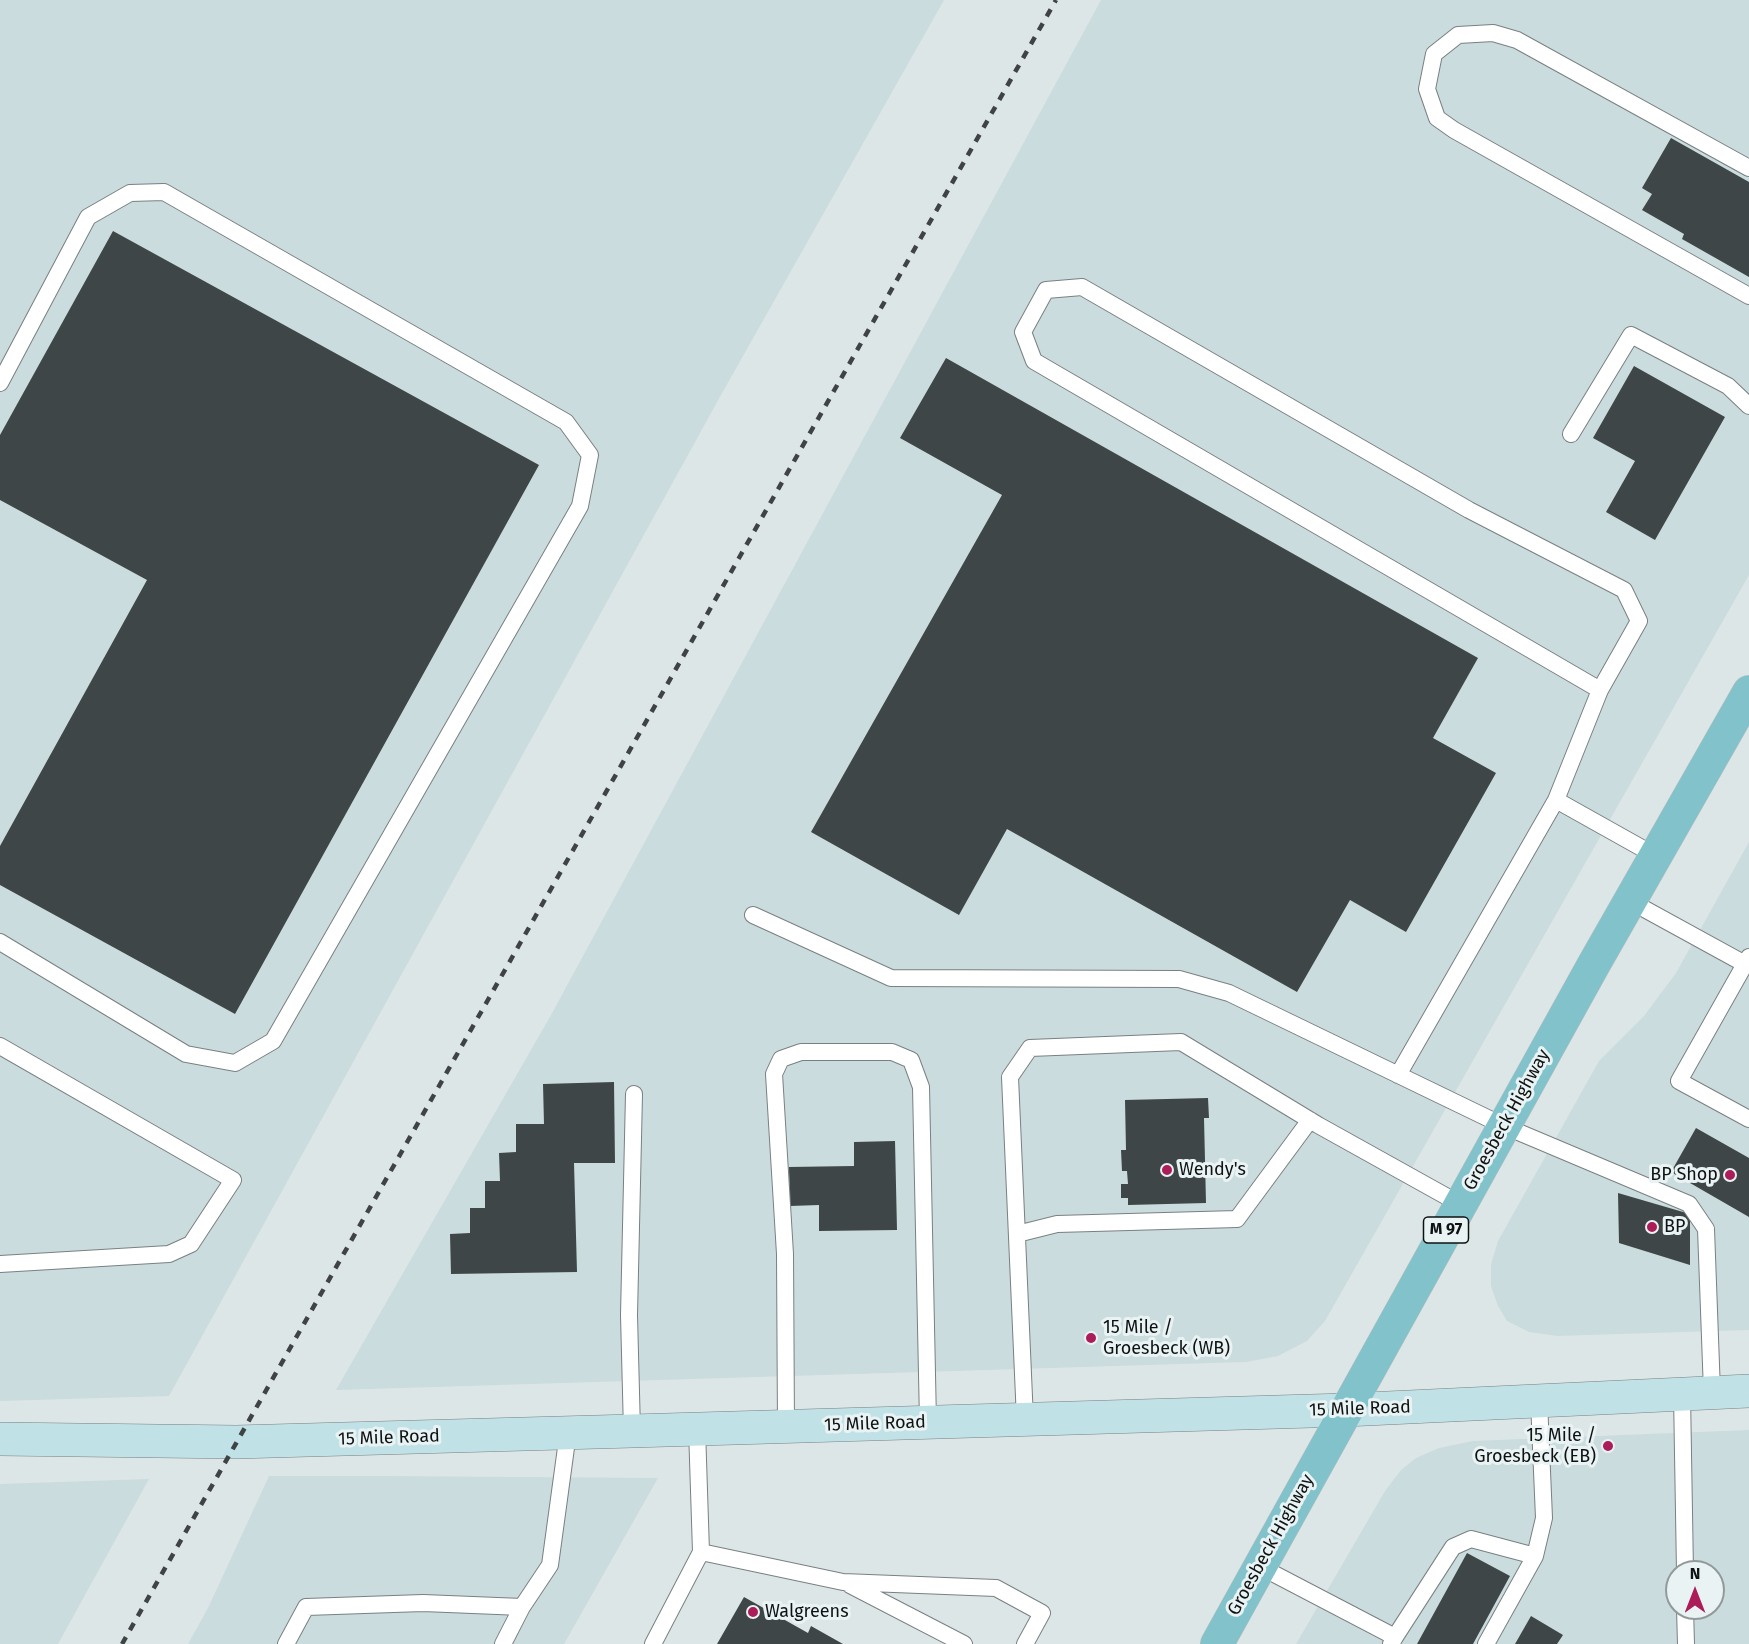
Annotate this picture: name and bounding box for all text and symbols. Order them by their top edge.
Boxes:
street label: Groesbeck Highway [1459,1046,1555,1194]
place label: Wendy's [1179,1159,1246,1181]
marker: Wendy's [1160,1163,1174,1177]
place label: BP Shop [1650,1164,1718,1186]
marker: BP Shop [1723,1168,1737,1182]
place label: BP [1664,1216,1685,1238]
road number: M 97 [1424,1217,1468,1243]
marker: BP [1645,1220,1659,1234]
place label: 15 Mile / Groesbeck (WB) [1103,1317,1230,1360]
marker: 15 Mile / Groesbeck (WB) [1084,1331,1098,1345]
street label: 15 Mile Road [1309,1396,1411,1422]
street label: 15 Mile Road [824,1411,926,1437]
street label: 15 Mile Road [338,1425,440,1451]
place label: 15 Mile / Groesbeck (EB) [1474,1425,1596,1468]
marker: 15 Mile / Groesbeck (EB) [1601,1439,1615,1453]
street label: Groesbeck Highway [1223,1471,1319,1619]
north arrow [1665,1560,1725,1620]
text: N [1690,1564,1700,1583]
place label: Walgreens [765,1601,849,1623]
marker: Walgreens [746,1605,760,1619]

